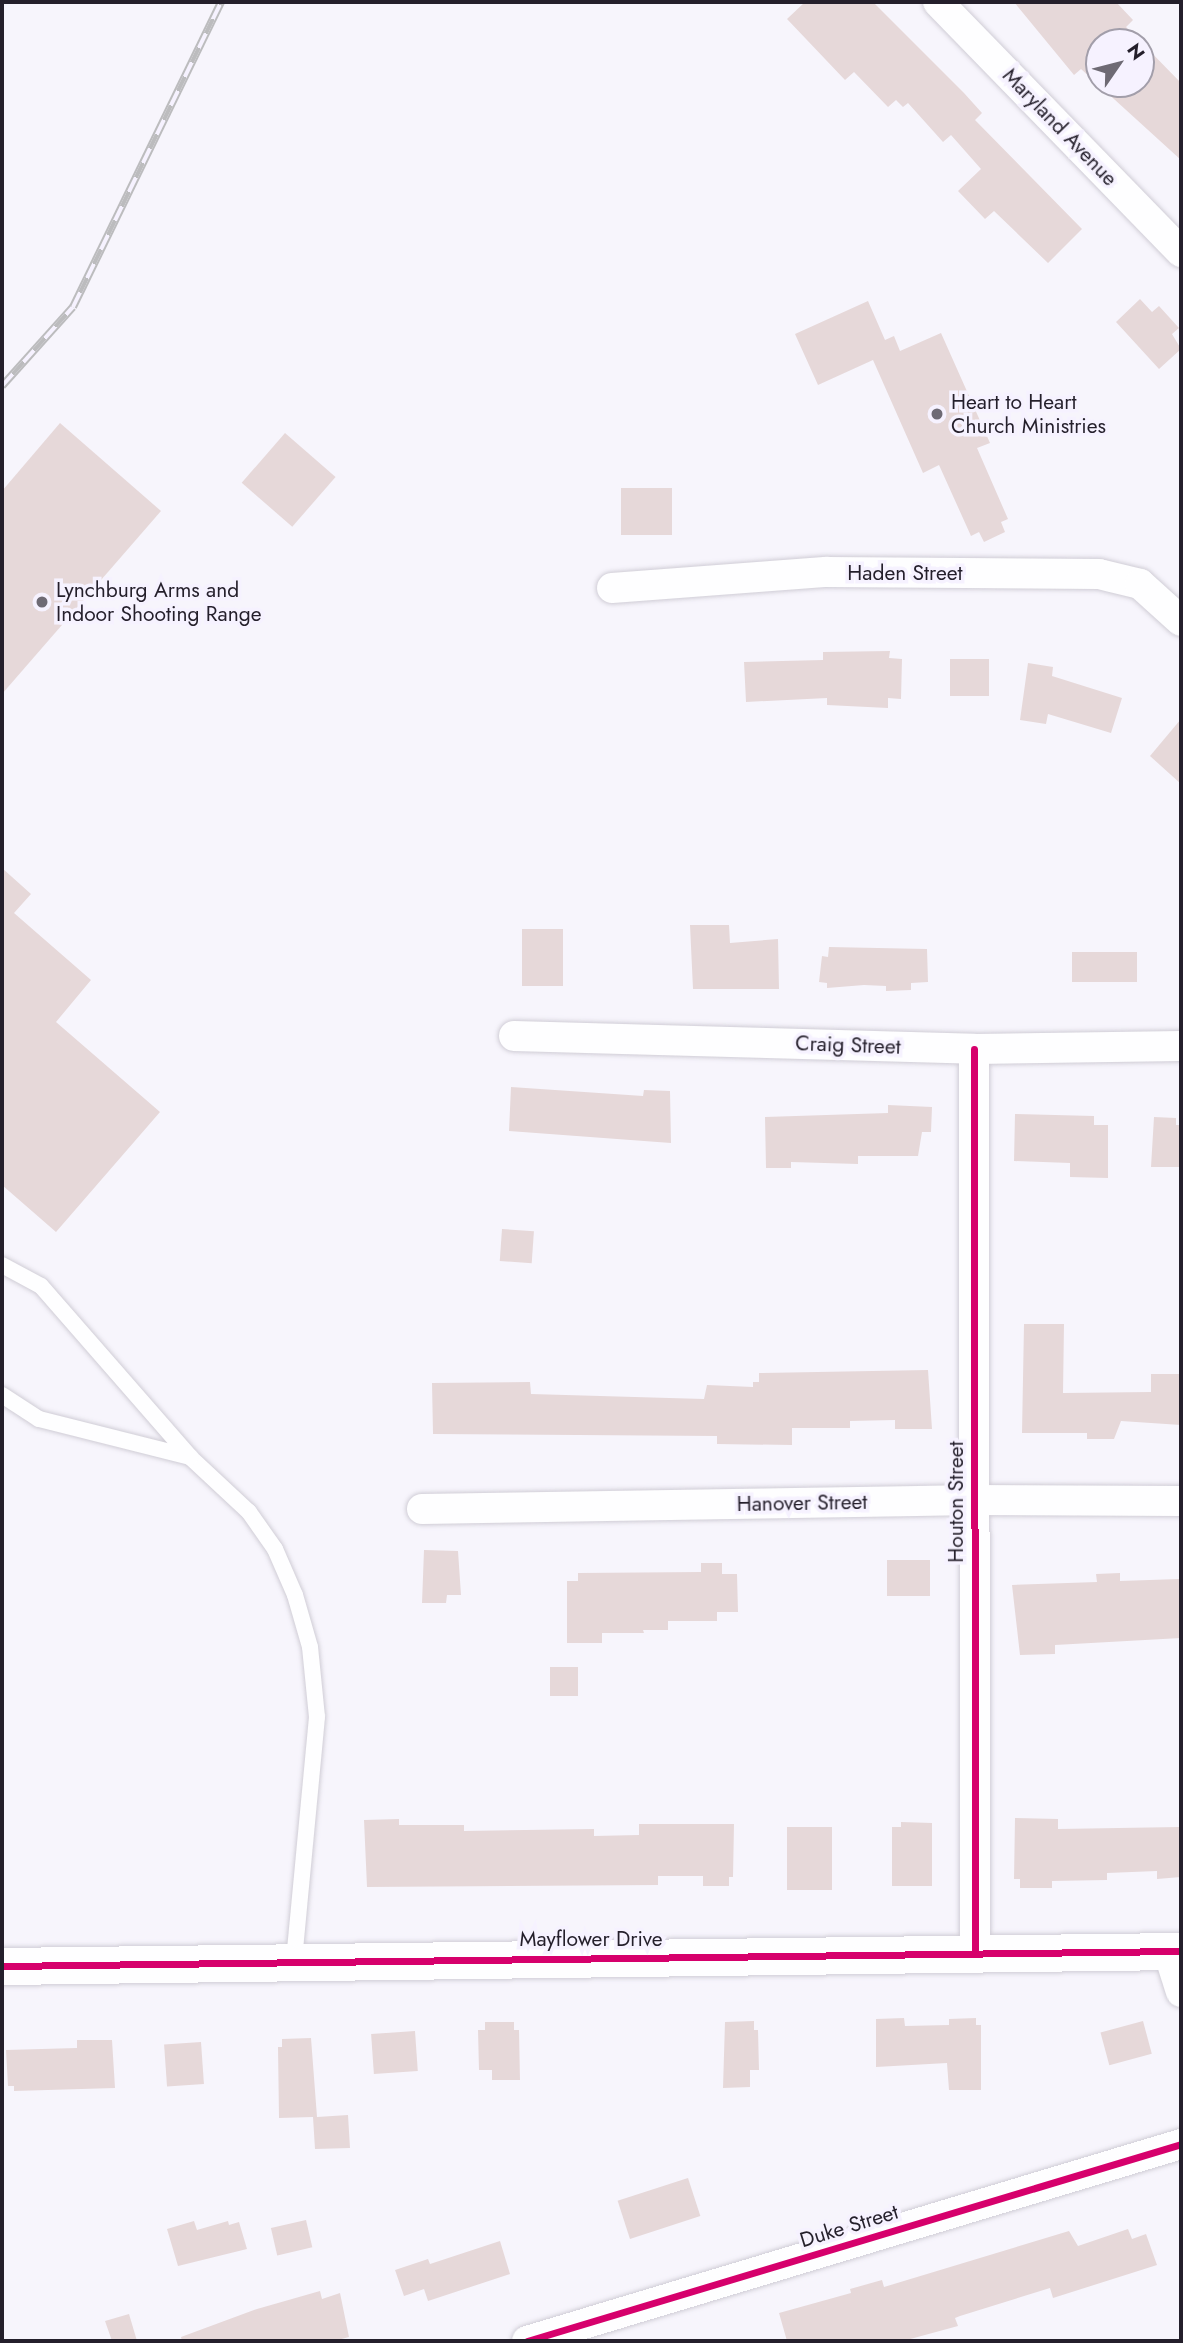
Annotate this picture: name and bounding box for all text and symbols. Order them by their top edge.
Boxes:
north arrow [1085,28,1155,98]
text: N [1121,38,1151,66]
street label: Maryland Avenue [998,63,1122,191]
place label: Heart to Heart Church Ministries [951,389,1106,439]
marker: Heart to Heart Church Ministries [929,406,945,422]
street label: Haden Street [847,560,963,586]
place label: Lynchburg Arms and Indoor Shooting Range [56,577,262,627]
marker: Lynchburg Arms and Indoor Shooting Range [34,594,50,610]
street label: Craig Street [795,1031,901,1059]
street label: Houton Street [943,1441,969,1563]
street label: Hanover Street [736,1489,868,1517]
street label: Mayflower Drive [519,1926,663,1952]
street label: Duke Street [797,2199,901,2253]

